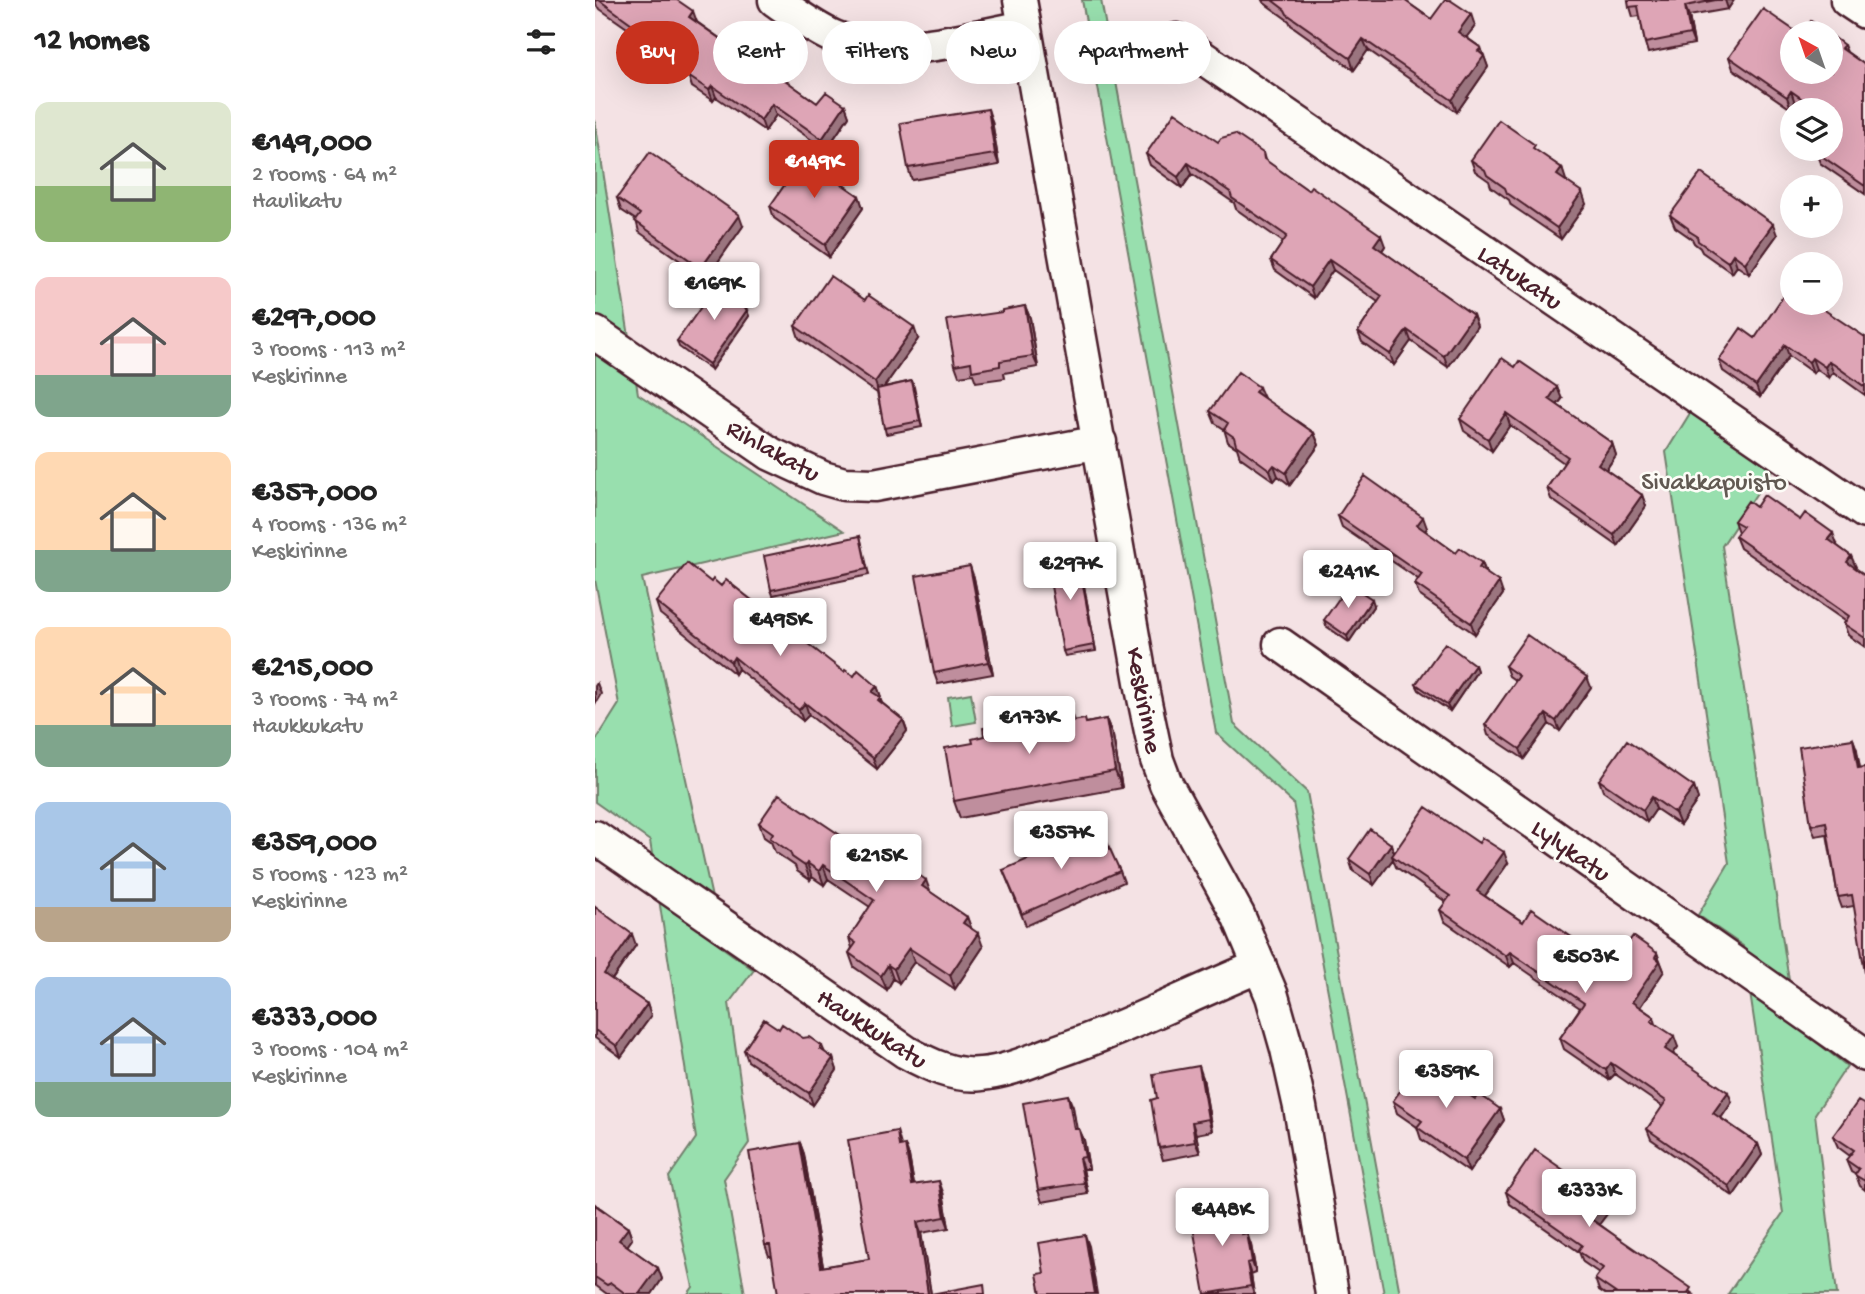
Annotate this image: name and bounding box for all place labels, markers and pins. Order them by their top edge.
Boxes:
pin: €149K [765,140,863,200]
pin: €169K [665,262,763,322]
pin: €297K [1021,542,1119,602]
pin: €241K [1299,550,1397,610]
pin: €495K [731,598,829,658]
pin: €173K [980,696,1078,756]
pin: €357K [1012,812,1110,871]
pin: €215K [827,834,925,894]
pin: €503K [1536,936,1634,995]
pin: €359K [1397,1050,1495,1110]
pin: €333K [1540,1170,1638,1229]
pin: €448K [1173,1188,1271,1248]

